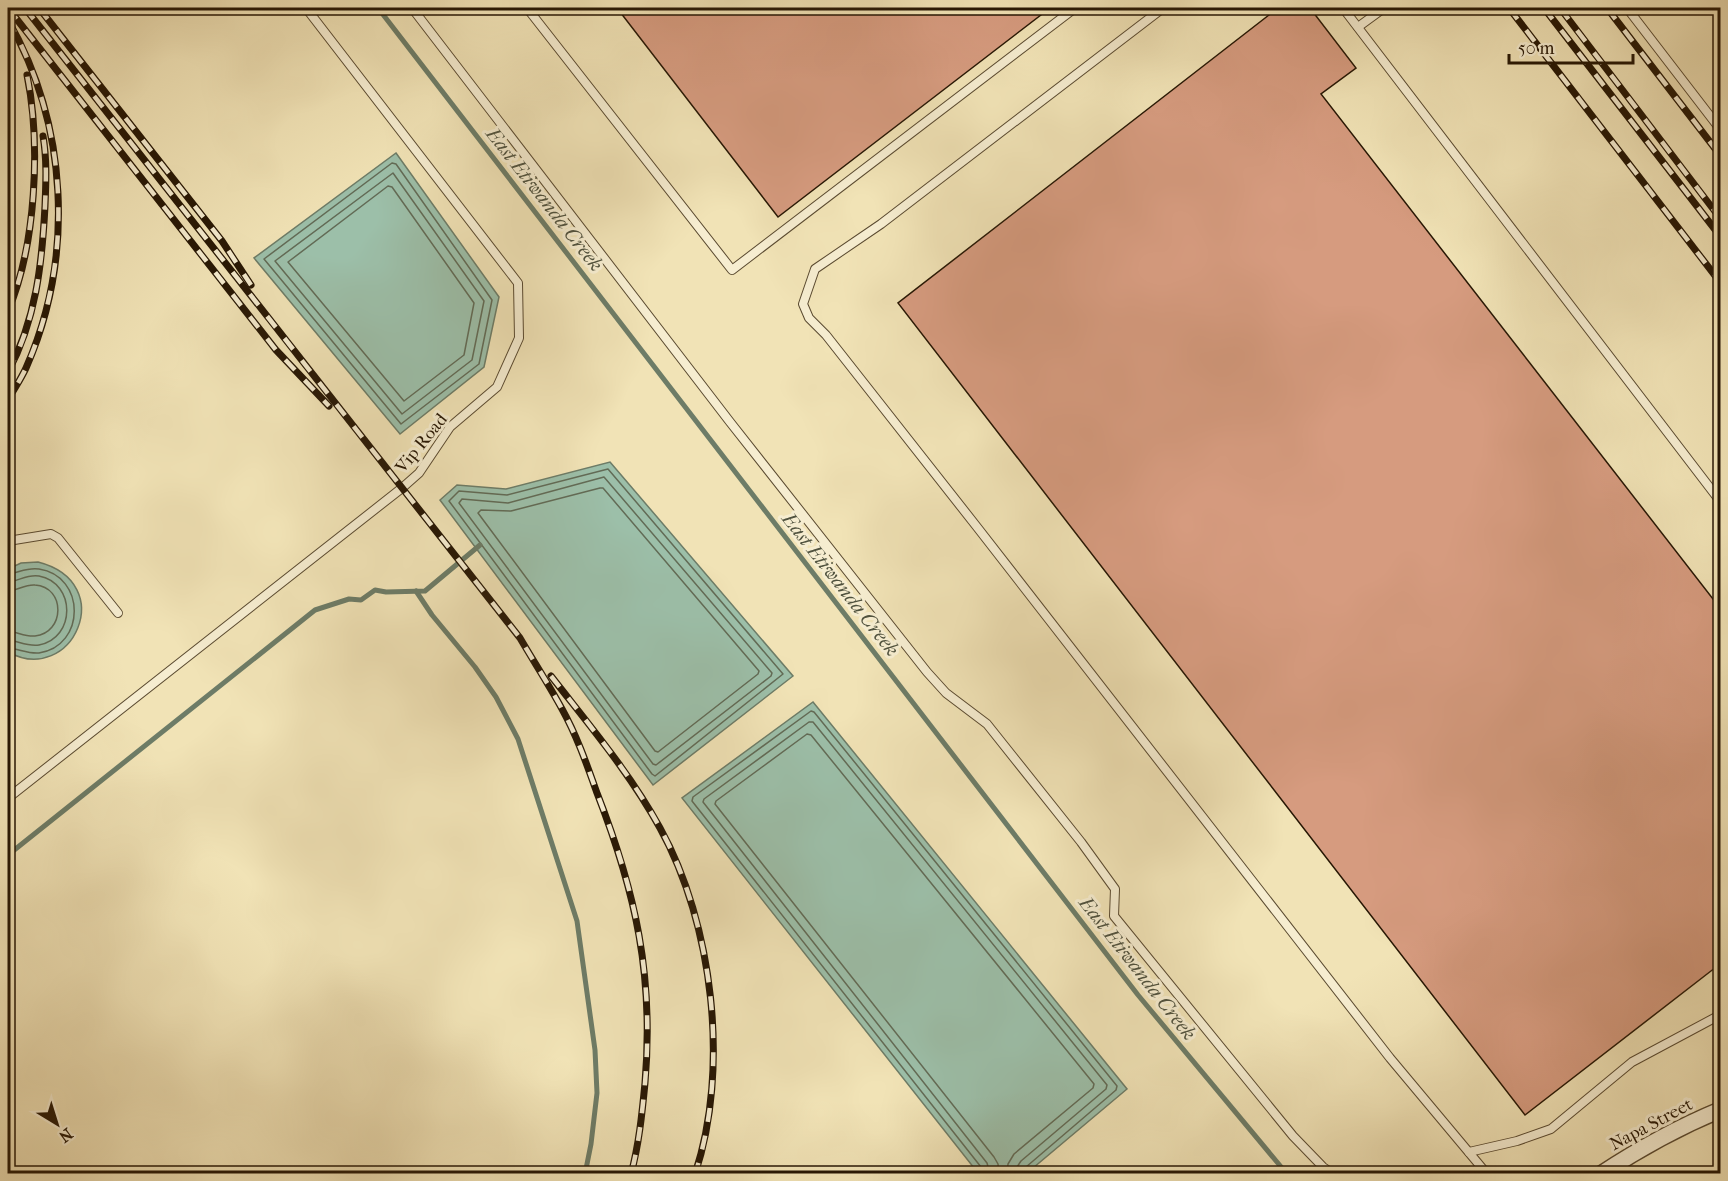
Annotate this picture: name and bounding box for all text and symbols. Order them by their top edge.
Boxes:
scale bar [1509,27,1634,65]
text: 50 m [1518,38,1555,59]
water label: East Etiwanda Creek [481,122,608,276]
street label: Vip Road [390,409,452,478]
water label: East Etiwanda Creek [777,507,904,661]
water label: East Etiwanda Creek [1074,891,1201,1045]
north arrow [27,1094,87,1154]
street label: Napa Street [1606,1094,1697,1155]
text: N [55,1124,77,1147]

